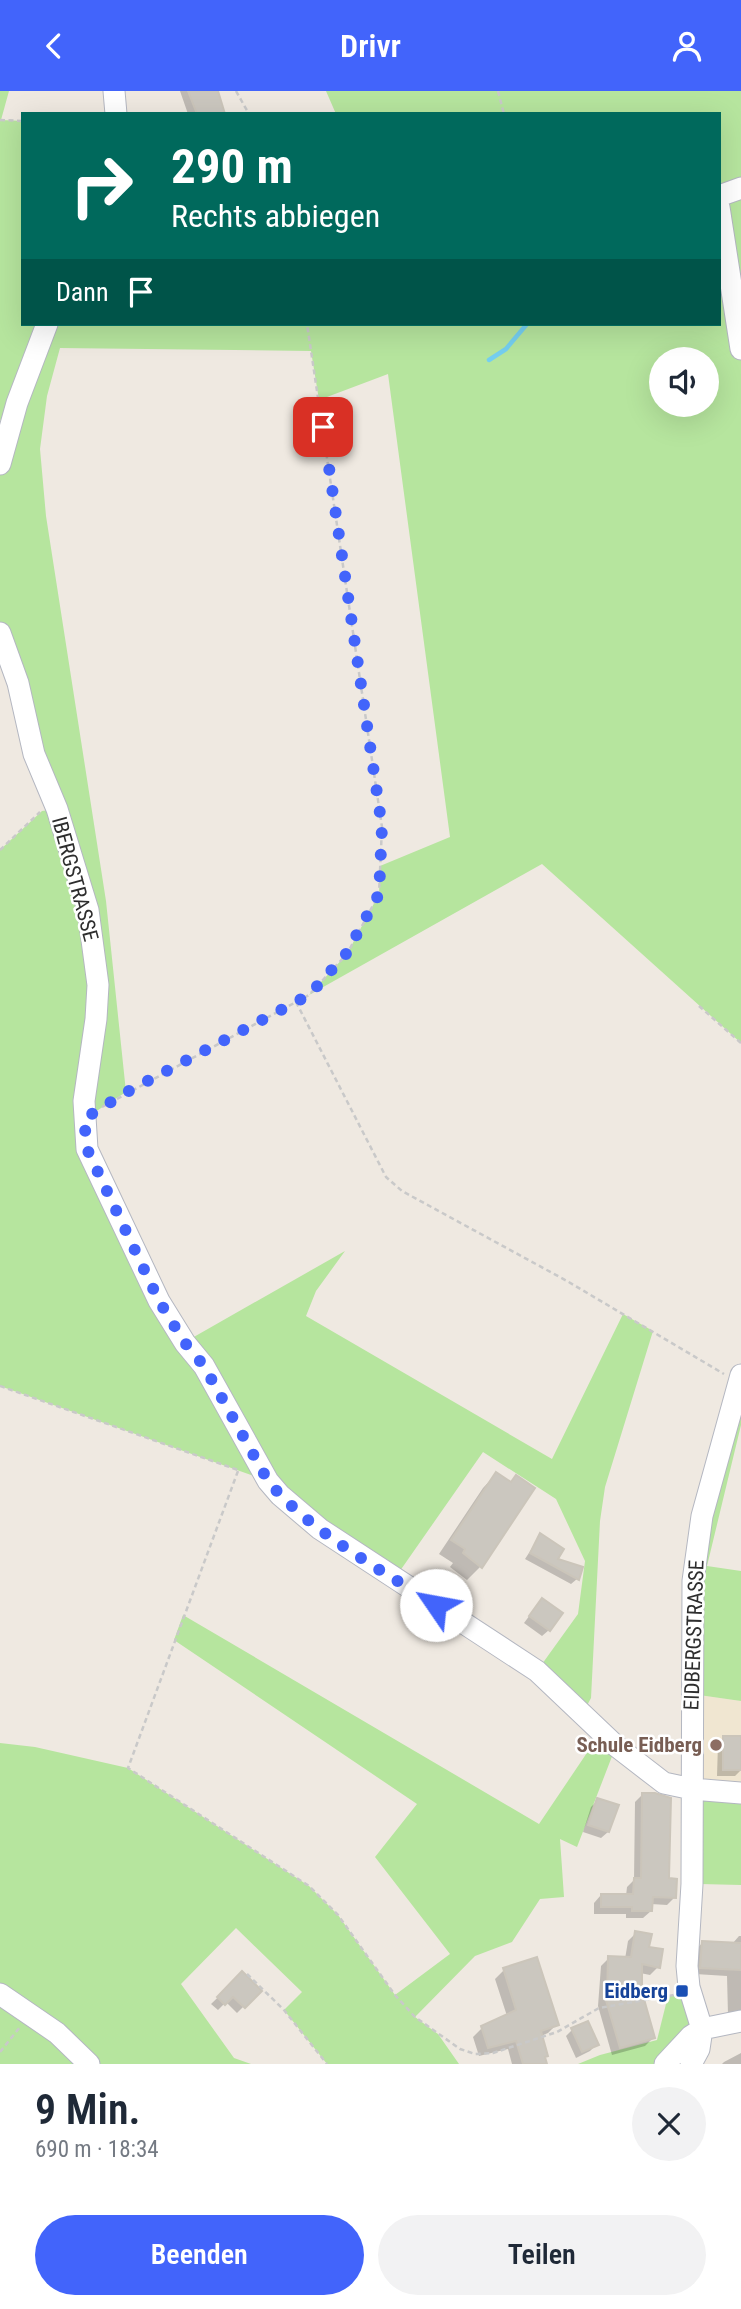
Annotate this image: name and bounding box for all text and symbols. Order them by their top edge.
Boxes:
icon: back [35,27,73,65]
text: Drivr [340,27,401,65]
icon: person [668,27,706,65]
text: 290 m [171,138,293,195]
icon: right [56,140,147,231]
text: Rechts abbiegen [171,197,380,235]
icon: arrive [122,273,160,311]
text: Dann [56,277,108,307]
map controls [649,347,719,417]
button: sound [649,347,719,417]
pin [293,397,353,457]
icon: arrive [304,408,342,446]
street label: IBERGSTRASSE [47,814,103,944]
street label: EIDBERGSTRASSE [679,1559,709,1711]
position arrow [399,1568,473,1642]
place label: Schule Eidberg [576,1733,702,1757]
marker: Schule Eidberg [708,1737,724,1753]
place label: Eidberg [604,1979,668,2003]
marker: Eidberg [674,1983,690,1999]
text: 9 Min. [35,2085,141,2134]
button: close [632,2087,706,2161]
text: 690 m · 18:34 [35,2136,159,2163]
button: Beenden [35,2215,364,2295]
button: Teilen [378,2215,706,2295]

